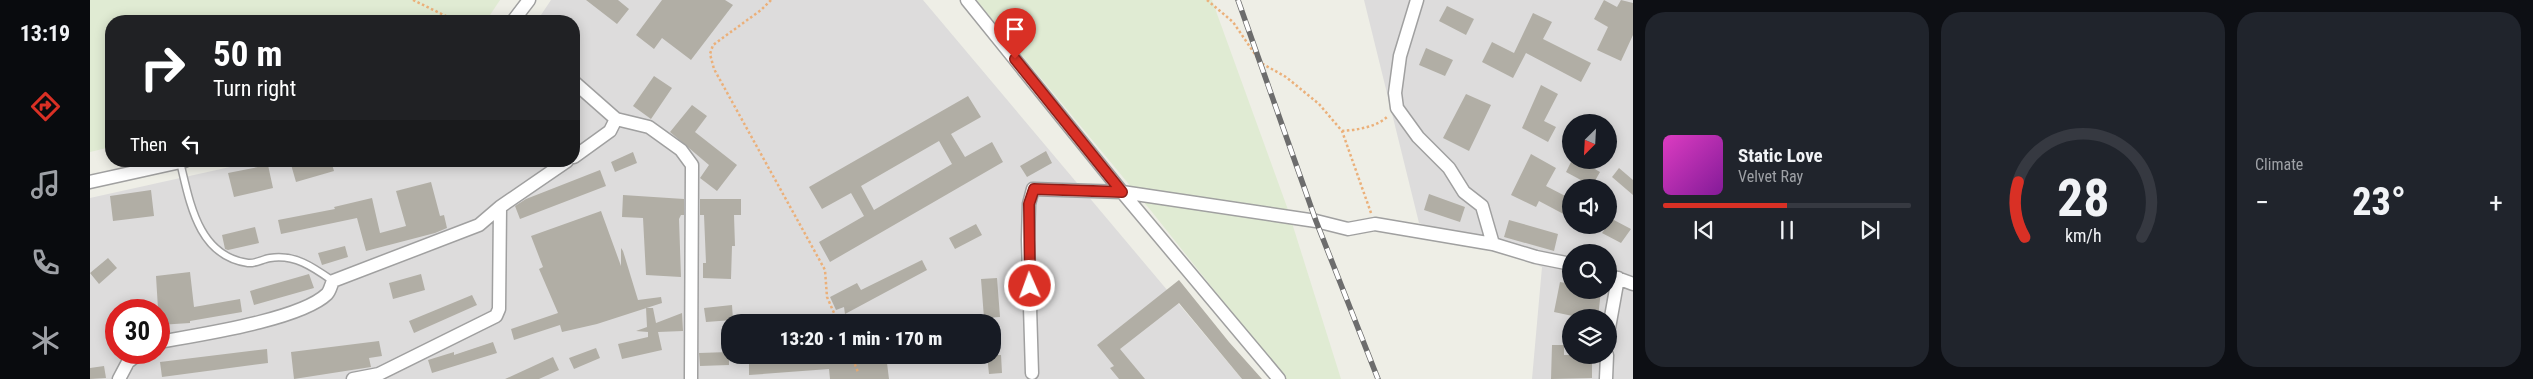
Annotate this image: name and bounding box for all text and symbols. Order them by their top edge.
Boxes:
pin [994,8,1036,59]
icon: arrive [1001,15,1029,43]
text: 13:19 [20,21,70,46]
text: 50 m [213,34,282,75]
icon: right [130,35,195,100]
text: Turn right [213,76,296,101]
icon: directions [28,89,63,124]
north arrow [1562,114,1618,169]
map controls [1562,114,1617,364]
icon: left [177,130,205,158]
text: Then [130,133,167,156]
text: Static Love [1738,144,1823,167]
text: Climate [2255,155,2303,174]
icon: music [28,167,63,202]
text: Velvet Ray [1738,167,1803,186]
text: 28 [2057,168,2109,229]
button: sound [1562,179,1617,234]
text: 23° [2352,180,2406,224]
text: − [2255,186,2269,219]
text: + [2489,186,2503,219]
icon: previous [1690,216,1718,244]
icon: pause [1773,216,1801,244]
icon: next [1856,216,1884,244]
text: km/h [2065,225,2101,246]
button: search [1562,244,1617,299]
icon: phone [28,245,63,280]
position arrow [1003,259,1055,311]
speed limit sign: 30 [105,299,170,364]
button: layers [1562,309,1617,364]
icon: climate [28,323,63,358]
text: 13:20 · 1 min · 170 m [780,327,942,350]

